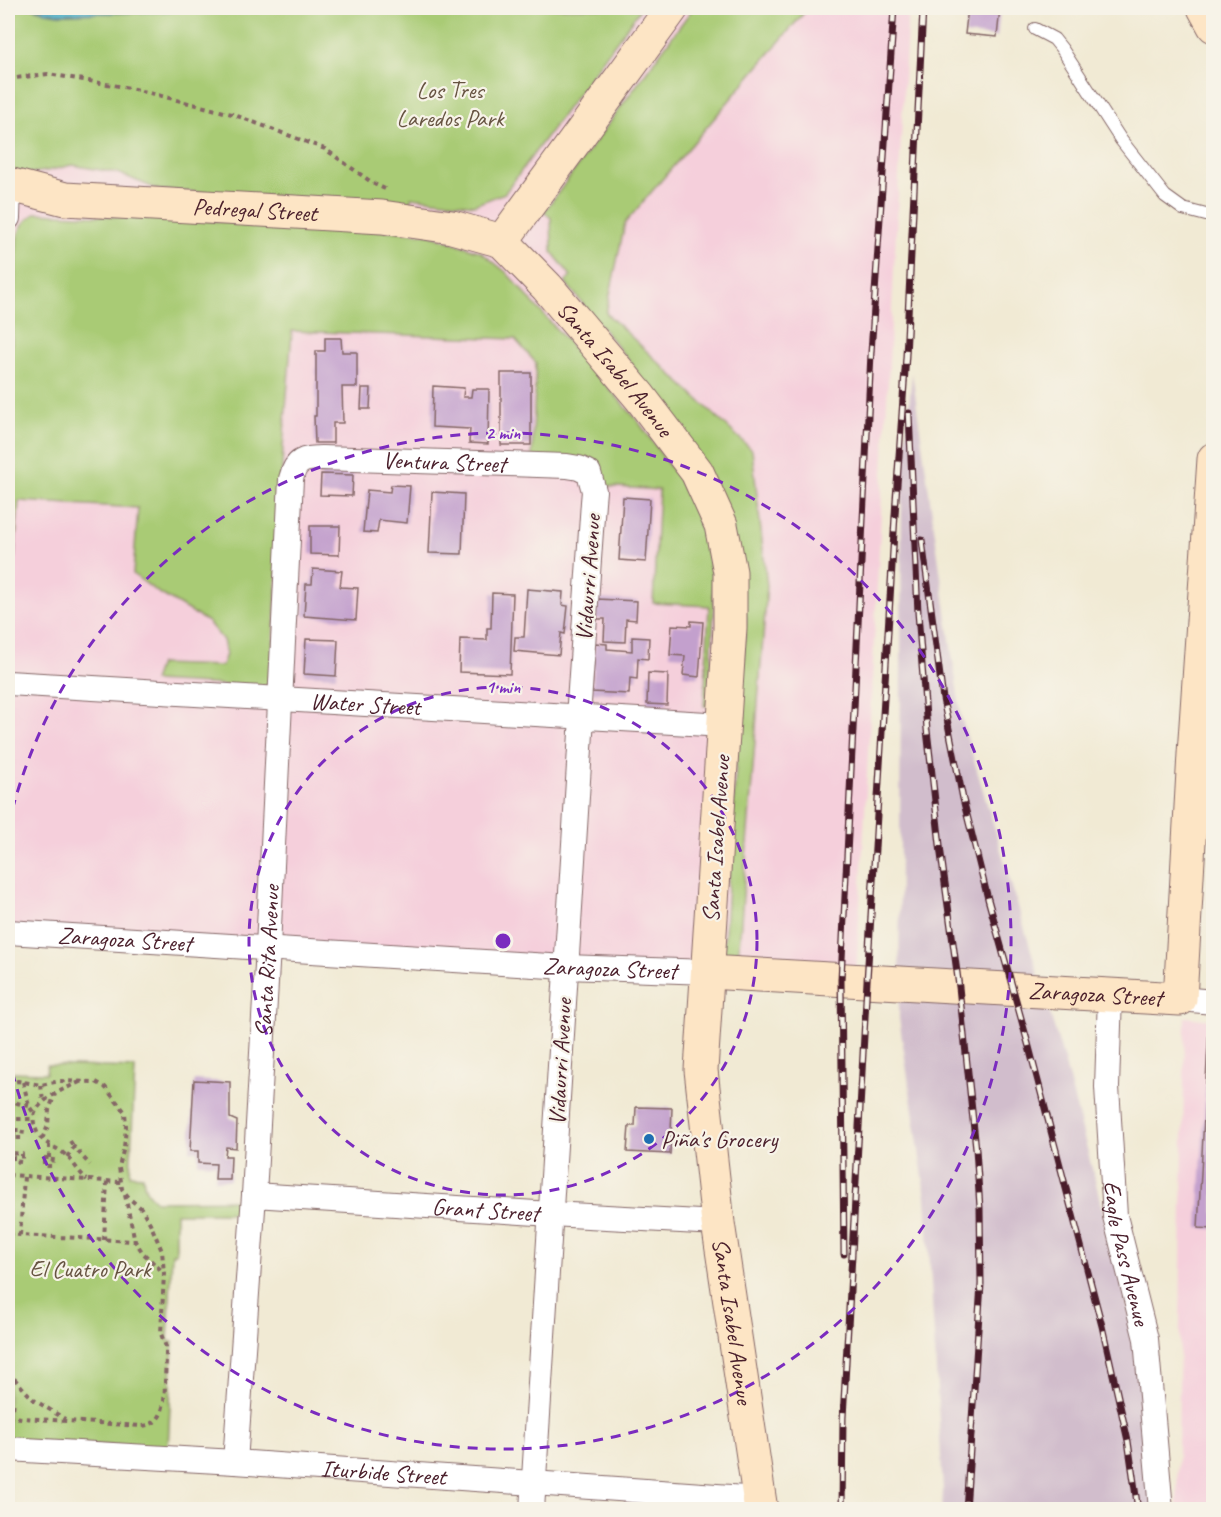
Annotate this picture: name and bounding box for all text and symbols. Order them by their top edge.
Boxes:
park label: Los Tres Laredos Park [396,75,506,133]
street label: Pedregal Street [192,191,320,228]
street label: Santa Isabel Avenue [550,295,681,445]
text: 2 min [486,422,521,444]
street label: Ventura Street [382,445,509,479]
street label: Vidaurri Avenue [569,511,608,642]
text: 1 min [486,676,521,698]
street label: Water Street [310,686,423,722]
street label: Santa Isabel Avenue [695,752,737,923]
street label: Santa Rita Avenue [248,882,286,1038]
street label: Zaragoza Street [57,920,196,959]
centre of rings [493,931,513,951]
street label: Zaragoza Street [542,951,680,986]
street label: Zaragoza Street [1028,975,1166,1013]
street label: Vidaurri Avenue [542,996,578,1126]
place label: Piña's Grocery [661,1124,779,1154]
marker: Piña's Grocery [642,1132,656,1146]
street label: Eagle Pass Avenue [1098,1180,1157,1331]
street label: Grant Street [431,1191,543,1228]
street label: Santa Isabel Avenue [706,1236,760,1408]
park label: El Cuatro Park [29,1254,153,1284]
street label: Iturbide Street [320,1453,449,1492]

